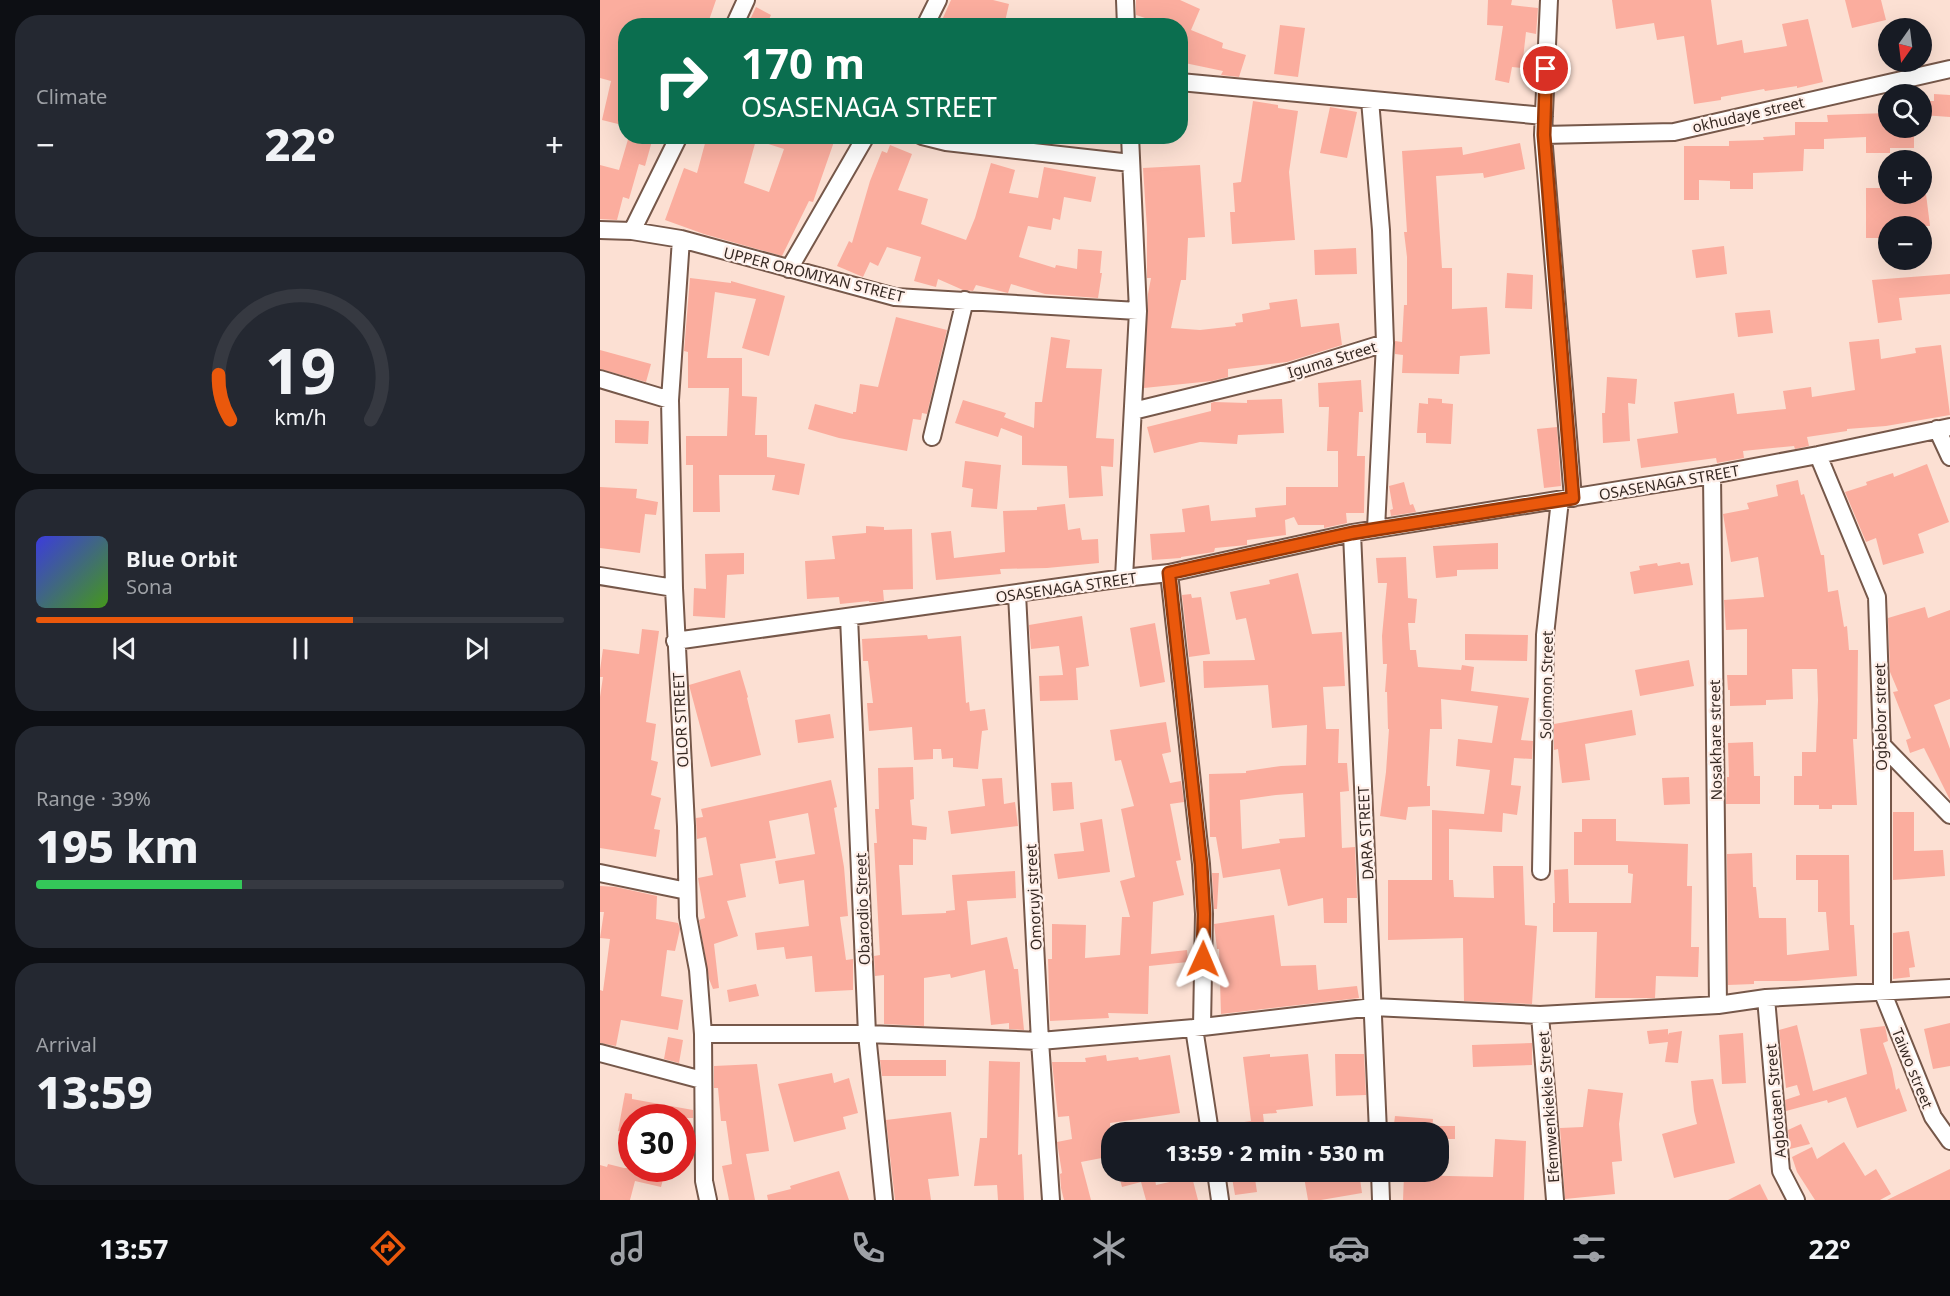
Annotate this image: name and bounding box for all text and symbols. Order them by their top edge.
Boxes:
north arrow [1878,18,1932,72]
map controls [1878,18,1932,270]
text: 170 m [741,34,865,91]
icon: right [642,42,720,120]
pin [1520,43,1571,94]
icon: arrive [1529,52,1562,85]
text: Climate [36,83,107,110]
button: search [1878,84,1932,138]
text: OSASENAGA STREET [741,88,997,125]
street label: okhudaye street [1690,91,1806,137]
text: 22° [264,113,336,174]
text: − [36,122,55,167]
text: + [545,122,564,167]
button: + [1878,150,1932,204]
button: − [1878,216,1932,270]
street label: UPPER OROMIYAN STREET [722,242,907,306]
text: 19 [264,327,336,412]
street label: Iguma Street [1285,336,1379,382]
text: km/h [274,402,326,431]
street label: OSASENAGA STREET [1597,460,1741,504]
text: Blue Orbit [126,543,238,573]
street label: OSASENAGA STREET [994,567,1138,607]
text: Sona [126,573,173,600]
street label: Solomon Street [1535,630,1557,739]
icon: previous [108,632,141,665]
icon: pause [284,632,317,665]
icon: next [460,632,493,665]
street label: Ogbebor street [1869,662,1891,771]
street label: OLOR STREET [667,671,692,768]
street label: Nosakhare street [1704,679,1726,801]
text: Range · 39% [36,785,151,812]
street label: DARA STREET [1353,785,1377,880]
text: 195 km [36,815,199,876]
street label: Omoruyi street [1020,843,1046,951]
street label: Obarodio Street [850,852,874,965]
position arrow [1171,927,1235,991]
street label: Taiwo street [1888,1025,1938,1112]
street label: Efemwenkiekie Street [1533,1030,1563,1183]
text: Arrival [36,1031,97,1058]
street label: Agbotaen Street [1760,1043,1790,1159]
text: 13:59 [36,1061,153,1122]
speed limit sign: 30 [618,1104,696,1182]
text: 13:59 · 2 min · 530 m [1165,1137,1385,1167]
icon: directions [367,1227,409,1269]
icon: music [607,1227,649,1269]
icon: phone [847,1227,889,1269]
icon: climate [1088,1227,1130,1269]
icon: car [1328,1227,1370,1269]
icon: filters [1568,1227,1610,1269]
text: 13:57 [99,1230,169,1267]
text: 22° [1808,1230,1851,1267]

